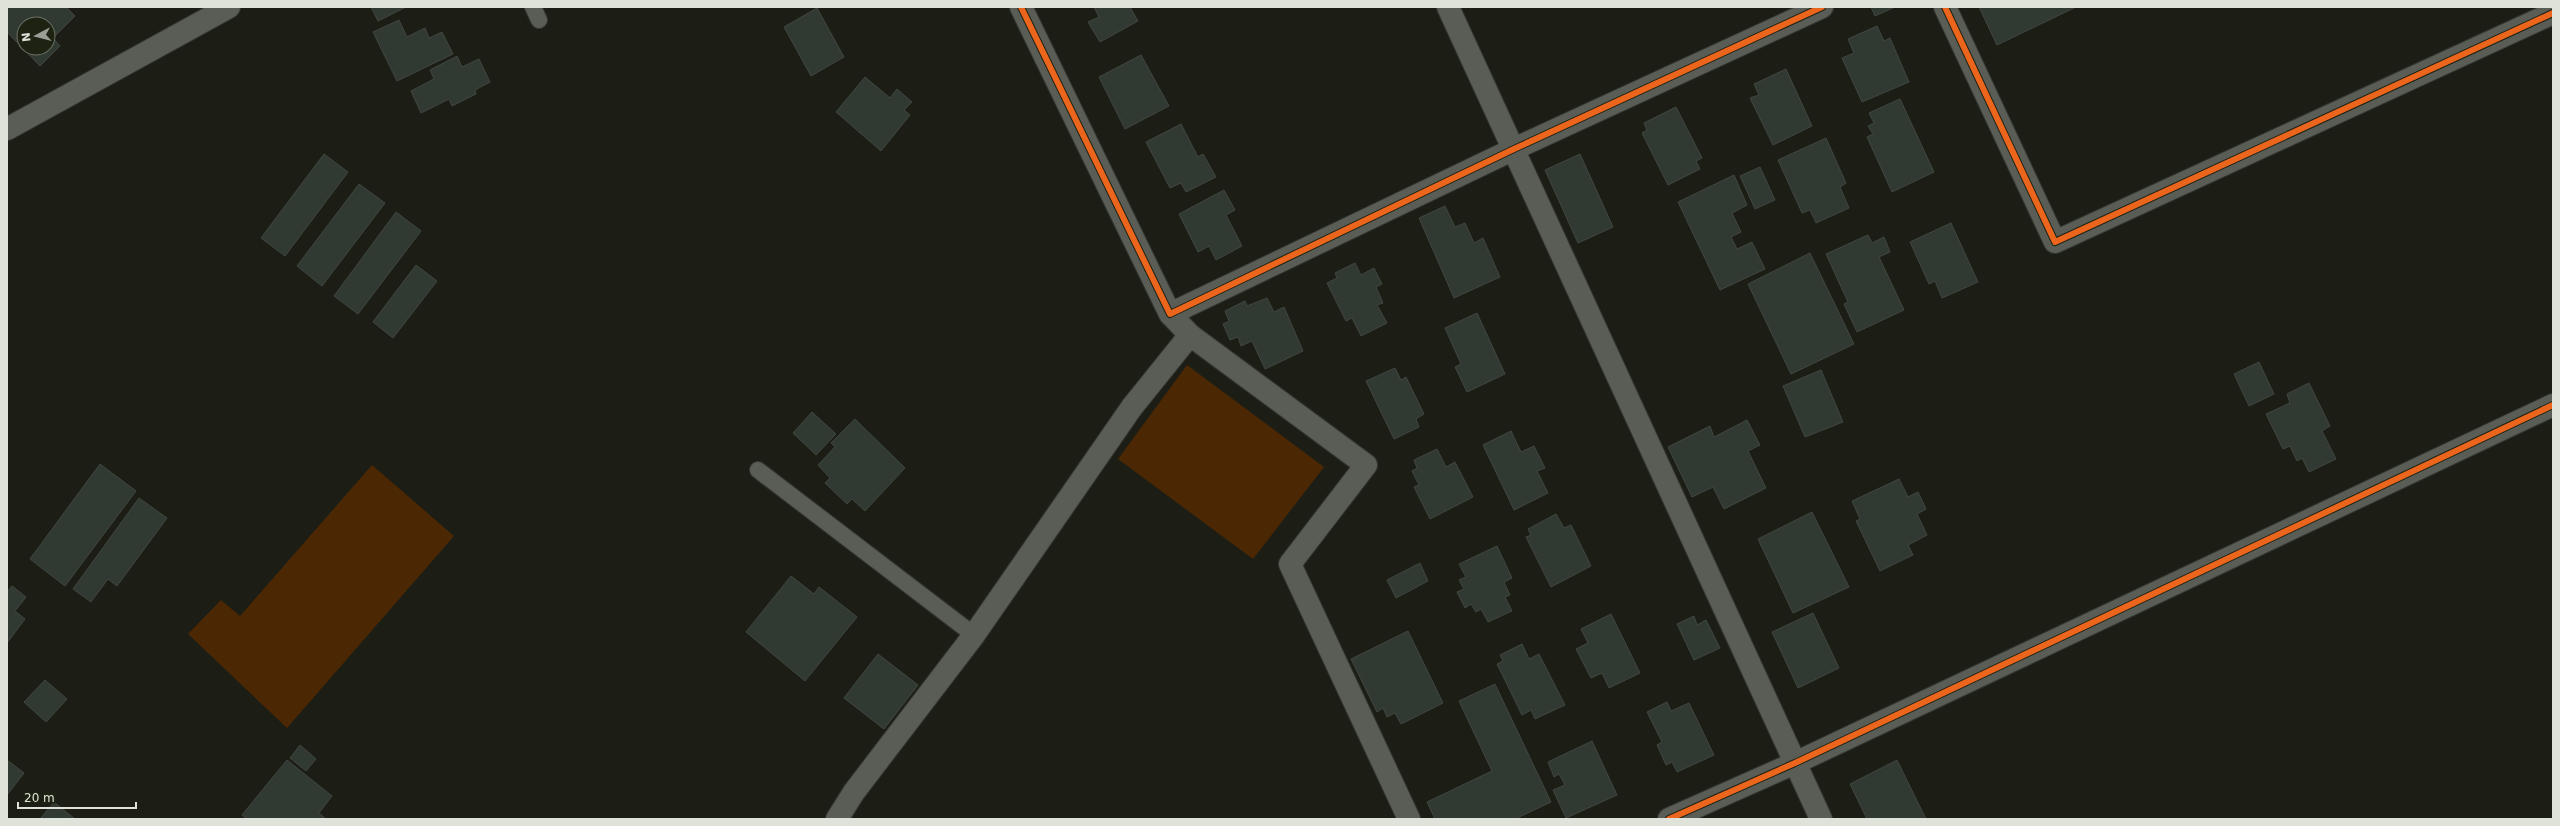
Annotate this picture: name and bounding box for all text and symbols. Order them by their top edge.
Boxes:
north arrow [16,16,56,56]
text: N [20,32,34,43]
scale bar [18,784,136,810]
text: 20 m [24,791,55,805]

